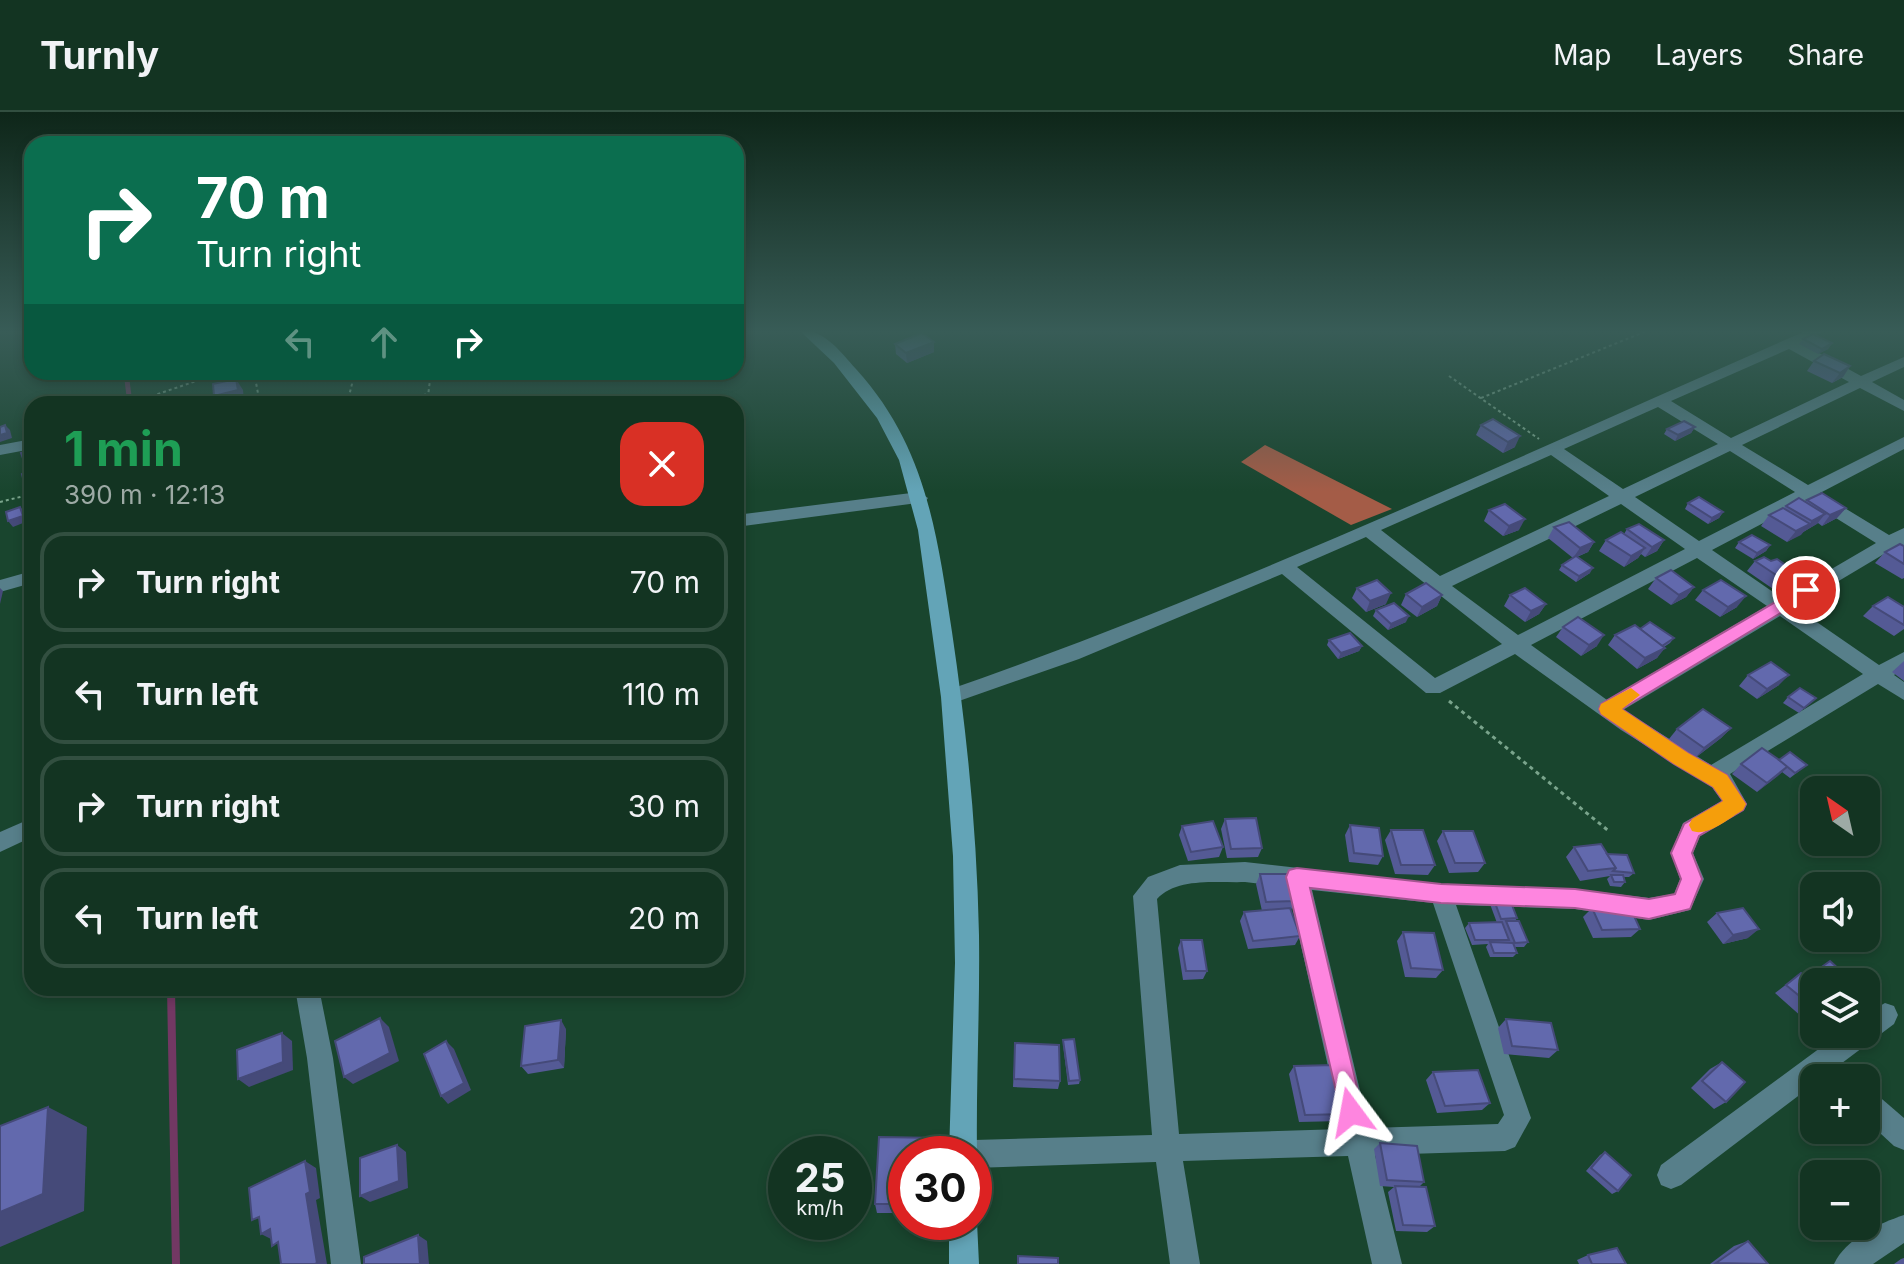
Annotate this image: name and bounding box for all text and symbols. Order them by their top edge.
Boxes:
text: Turnly [40,32,159,78]
text: Map [1553,38,1611,72]
text: Layers [1655,38,1743,72]
text: Share [1787,38,1864,72]
text: 70 m [196,164,330,232]
icon: right [64,168,168,272]
text: Turn right [196,232,361,276]
icon: left [278,320,322,364]
icon: ahead [362,320,406,364]
icon: right [446,320,490,364]
text: 1 min [64,419,183,478]
button: close [620,422,704,506]
text: 390 m · 12:13 [64,479,225,510]
pin [1772,556,1840,624]
icon: right [68,560,112,604]
text: Turn right [136,564,280,600]
text: 70 m [630,564,700,600]
icon: arrive [1784,568,1828,612]
icon: left [68,672,112,716]
text: Turn left [136,676,258,712]
text: 110 m [622,676,700,712]
north arrow [1800,776,1880,856]
map controls [1800,776,1880,1240]
icon: right [68,784,112,828]
text: Turn right [136,788,280,824]
text: 30 m [628,788,700,824]
button: sound [1800,872,1880,952]
icon: left [68,896,112,940]
text: Turn left [136,900,258,936]
text: 20 m [628,900,700,936]
button: layers [1800,968,1880,1048]
button: + [1800,1064,1880,1144]
position arrow [1309,1070,1393,1154]
speed limit sign: 30 [888,1136,992,1240]
text: 25 [795,1153,845,1202]
button: − [1800,1160,1880,1240]
text: km/h [796,1196,844,1220]

